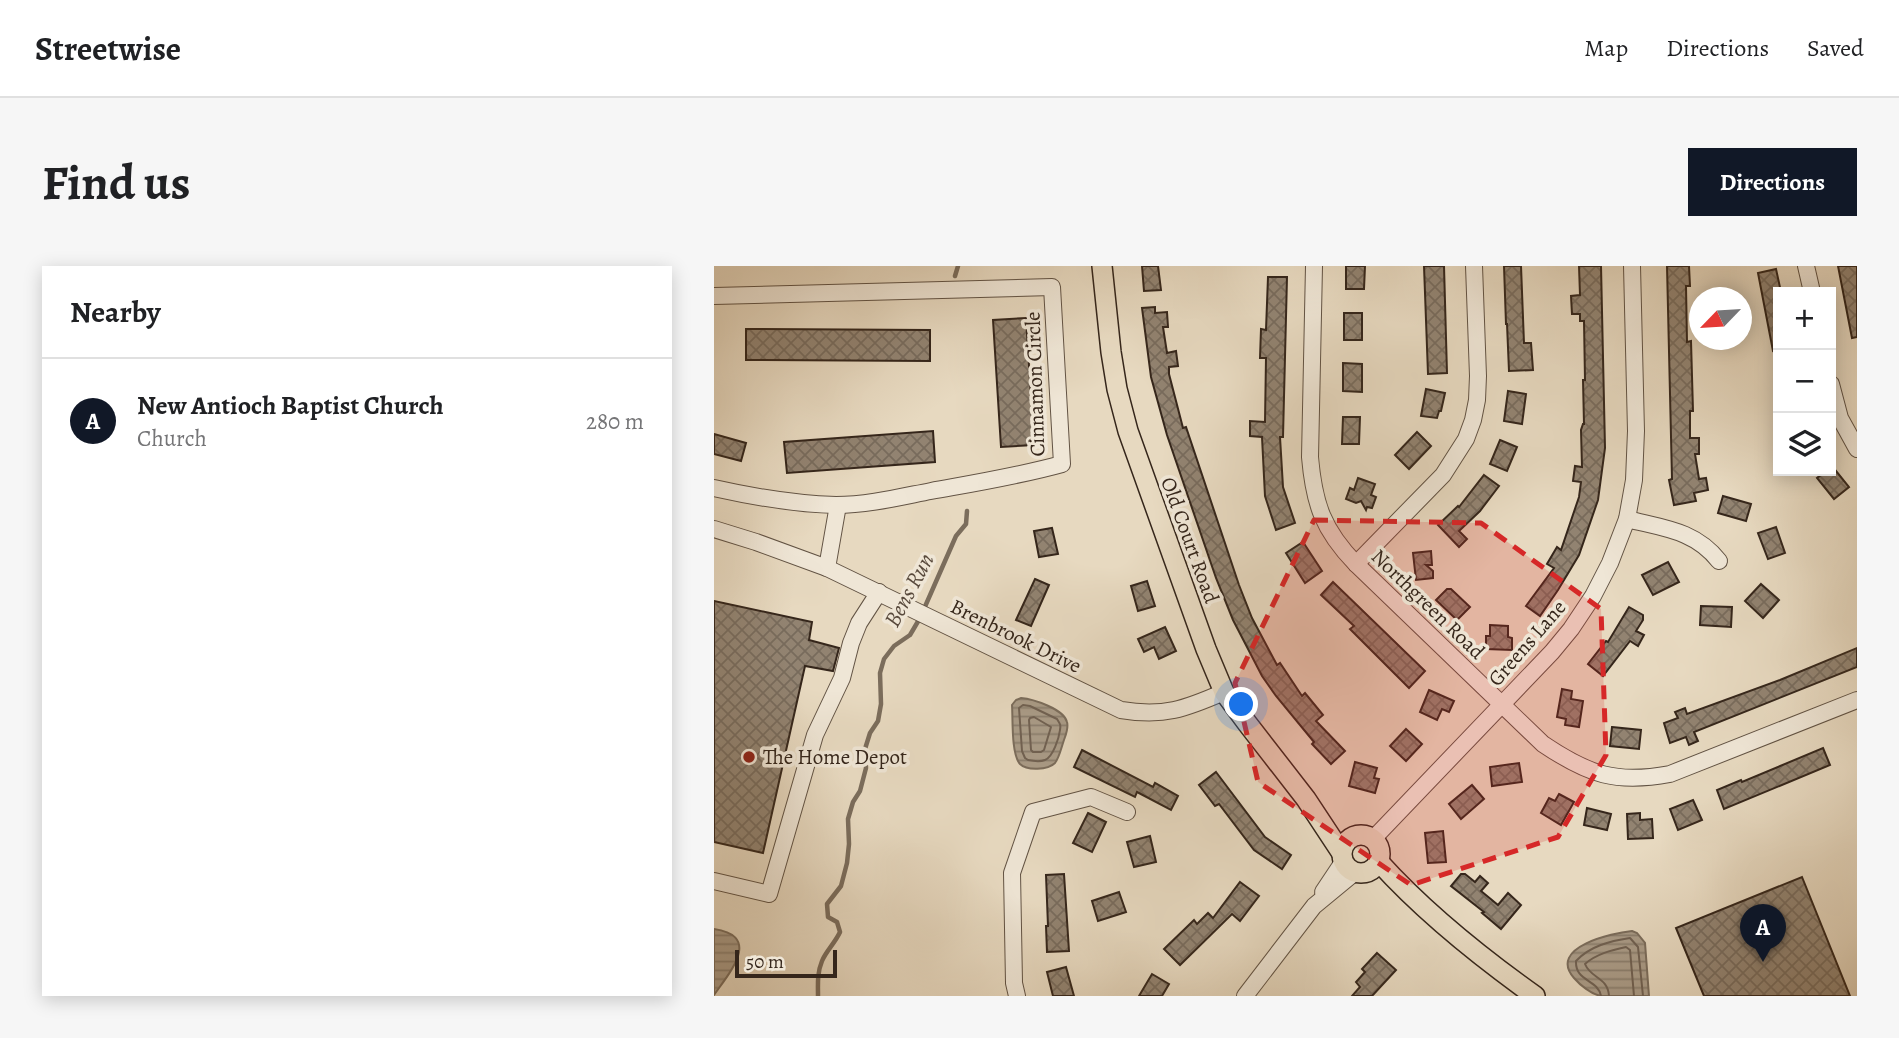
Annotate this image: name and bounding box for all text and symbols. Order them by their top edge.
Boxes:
text: Streetwise [35,26,181,71]
text: Map [1584,32,1628,64]
text: Directions [1666,32,1769,64]
text: Saved [1807,32,1864,64]
button: Directions [1688,148,1857,216]
text: Find us [42,149,190,216]
north arrow [1689,287,1752,350]
map controls [1773,287,1836,476]
button: + [1773,287,1836,350]
text: Nearby [70,292,161,332]
street label: Cinnamon Circle [1018,311,1052,457]
button: − [1773,350,1836,413]
text: New Antioch Baptist Church [137,388,444,423]
text: A [86,406,100,437]
text: 280 m [586,406,644,437]
button: layers [1773,413,1836,476]
text: Church [137,423,207,454]
street label: Old Court Road [1154,473,1226,608]
street label: Northgreen Road [1365,543,1491,666]
water label: Bens Run [877,548,941,632]
street label: Brenbrook Drive [946,592,1086,680]
street label: Greens Lane [1482,594,1572,692]
your location [1224,687,1258,721]
place label: The Home Depot [763,743,907,771]
marker: The Home Depot [741,749,757,765]
pin: A [1740,904,1786,962]
scale bar [735,947,836,979]
text: 50 m [746,949,784,975]

